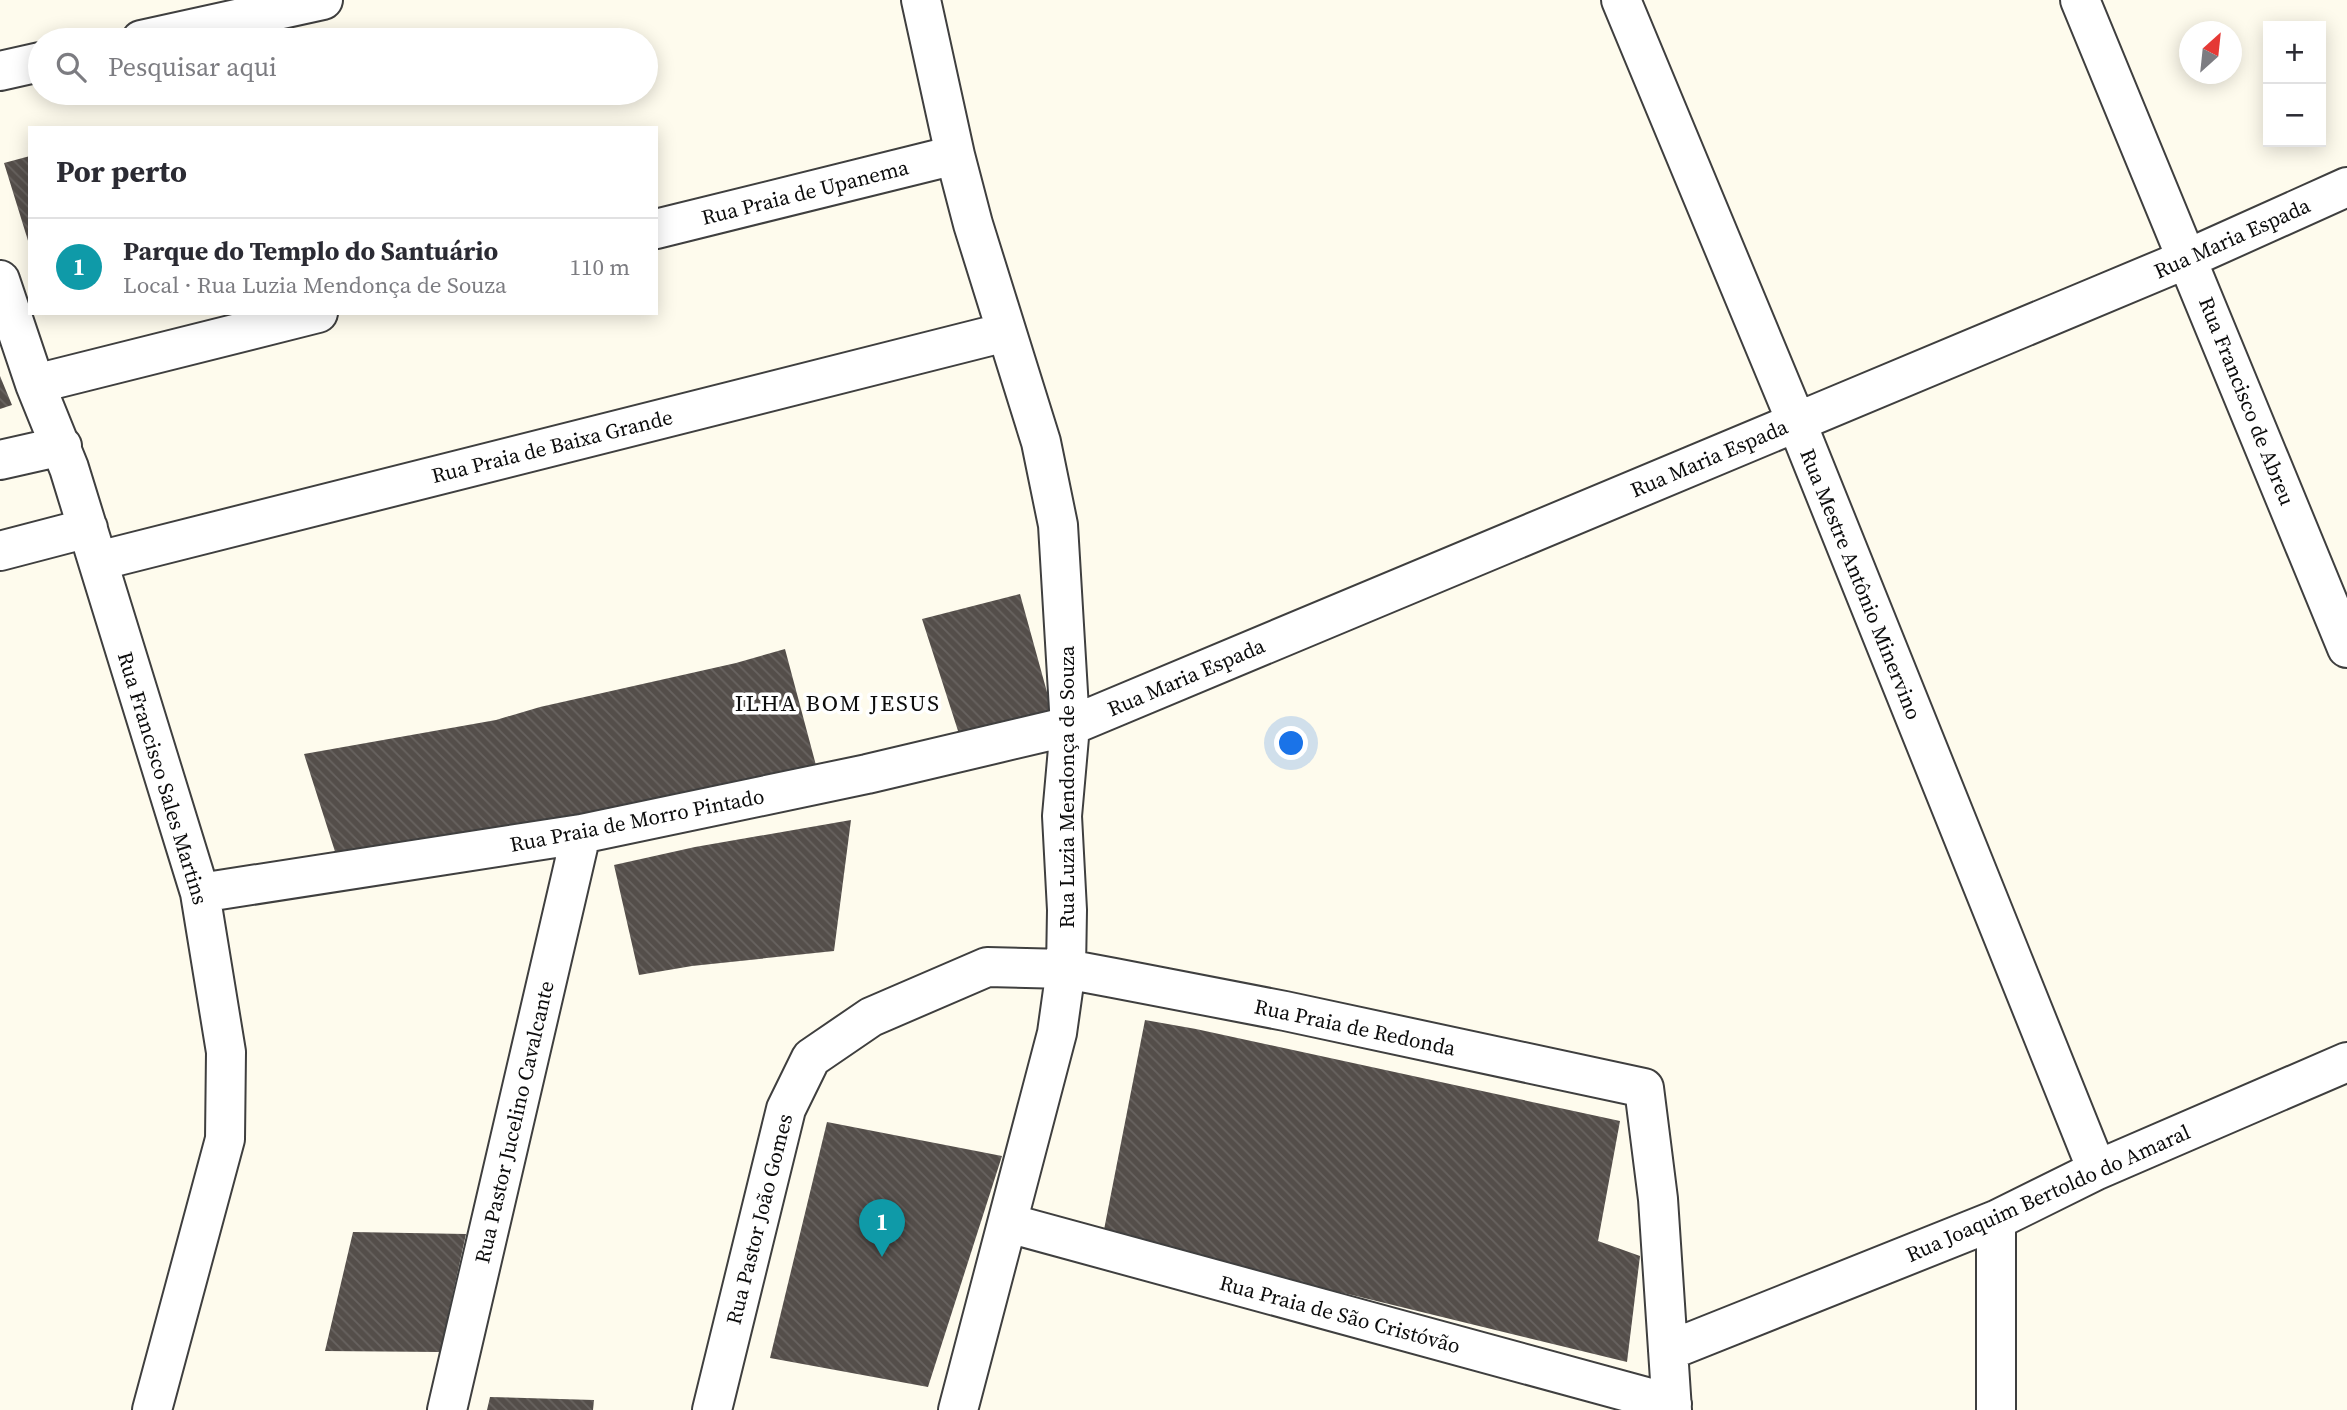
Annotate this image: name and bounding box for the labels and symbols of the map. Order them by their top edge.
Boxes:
north arrow [2179,21,2242,84]
street label: Rua Praia de Upanema [698,152,912,232]
street label: Rua Maria Espada [2149,190,2315,285]
street label: Rua Francisco de Abreu [2192,292,2302,510]
street label: Rua Praia de Baixa Grande [428,402,676,490]
street label: Rua Maria Espada [1626,412,1792,504]
street label: Rua Mestre Antônio Minervino [1793,444,1929,724]
street label: Rua Maria Espada [1103,631,1269,723]
street label: Rua Luzia Mendonça de Souza [1052,645,1081,928]
street label: Rua Francisco Sales Martins [111,648,215,908]
district label: ILHA BOM JESUS [735,687,941,719]
your location [1274,726,1308,760]
street label: Rua Praia de Morro Pintado [507,781,767,859]
street label: Rua Pastor Jucelino Cavalcante [467,978,561,1266]
street label: Rua Praia de Redonda [1252,992,1458,1063]
street label: Rua Pastor João Gomes [719,1111,799,1327]
street label: Rua Joaquim Bertoldo do Amaral [1901,1117,2195,1269]
pin: 1 [859,1199,905,1257]
street label: Rua Praia de São Cristóvão [1216,1268,1464,1360]

